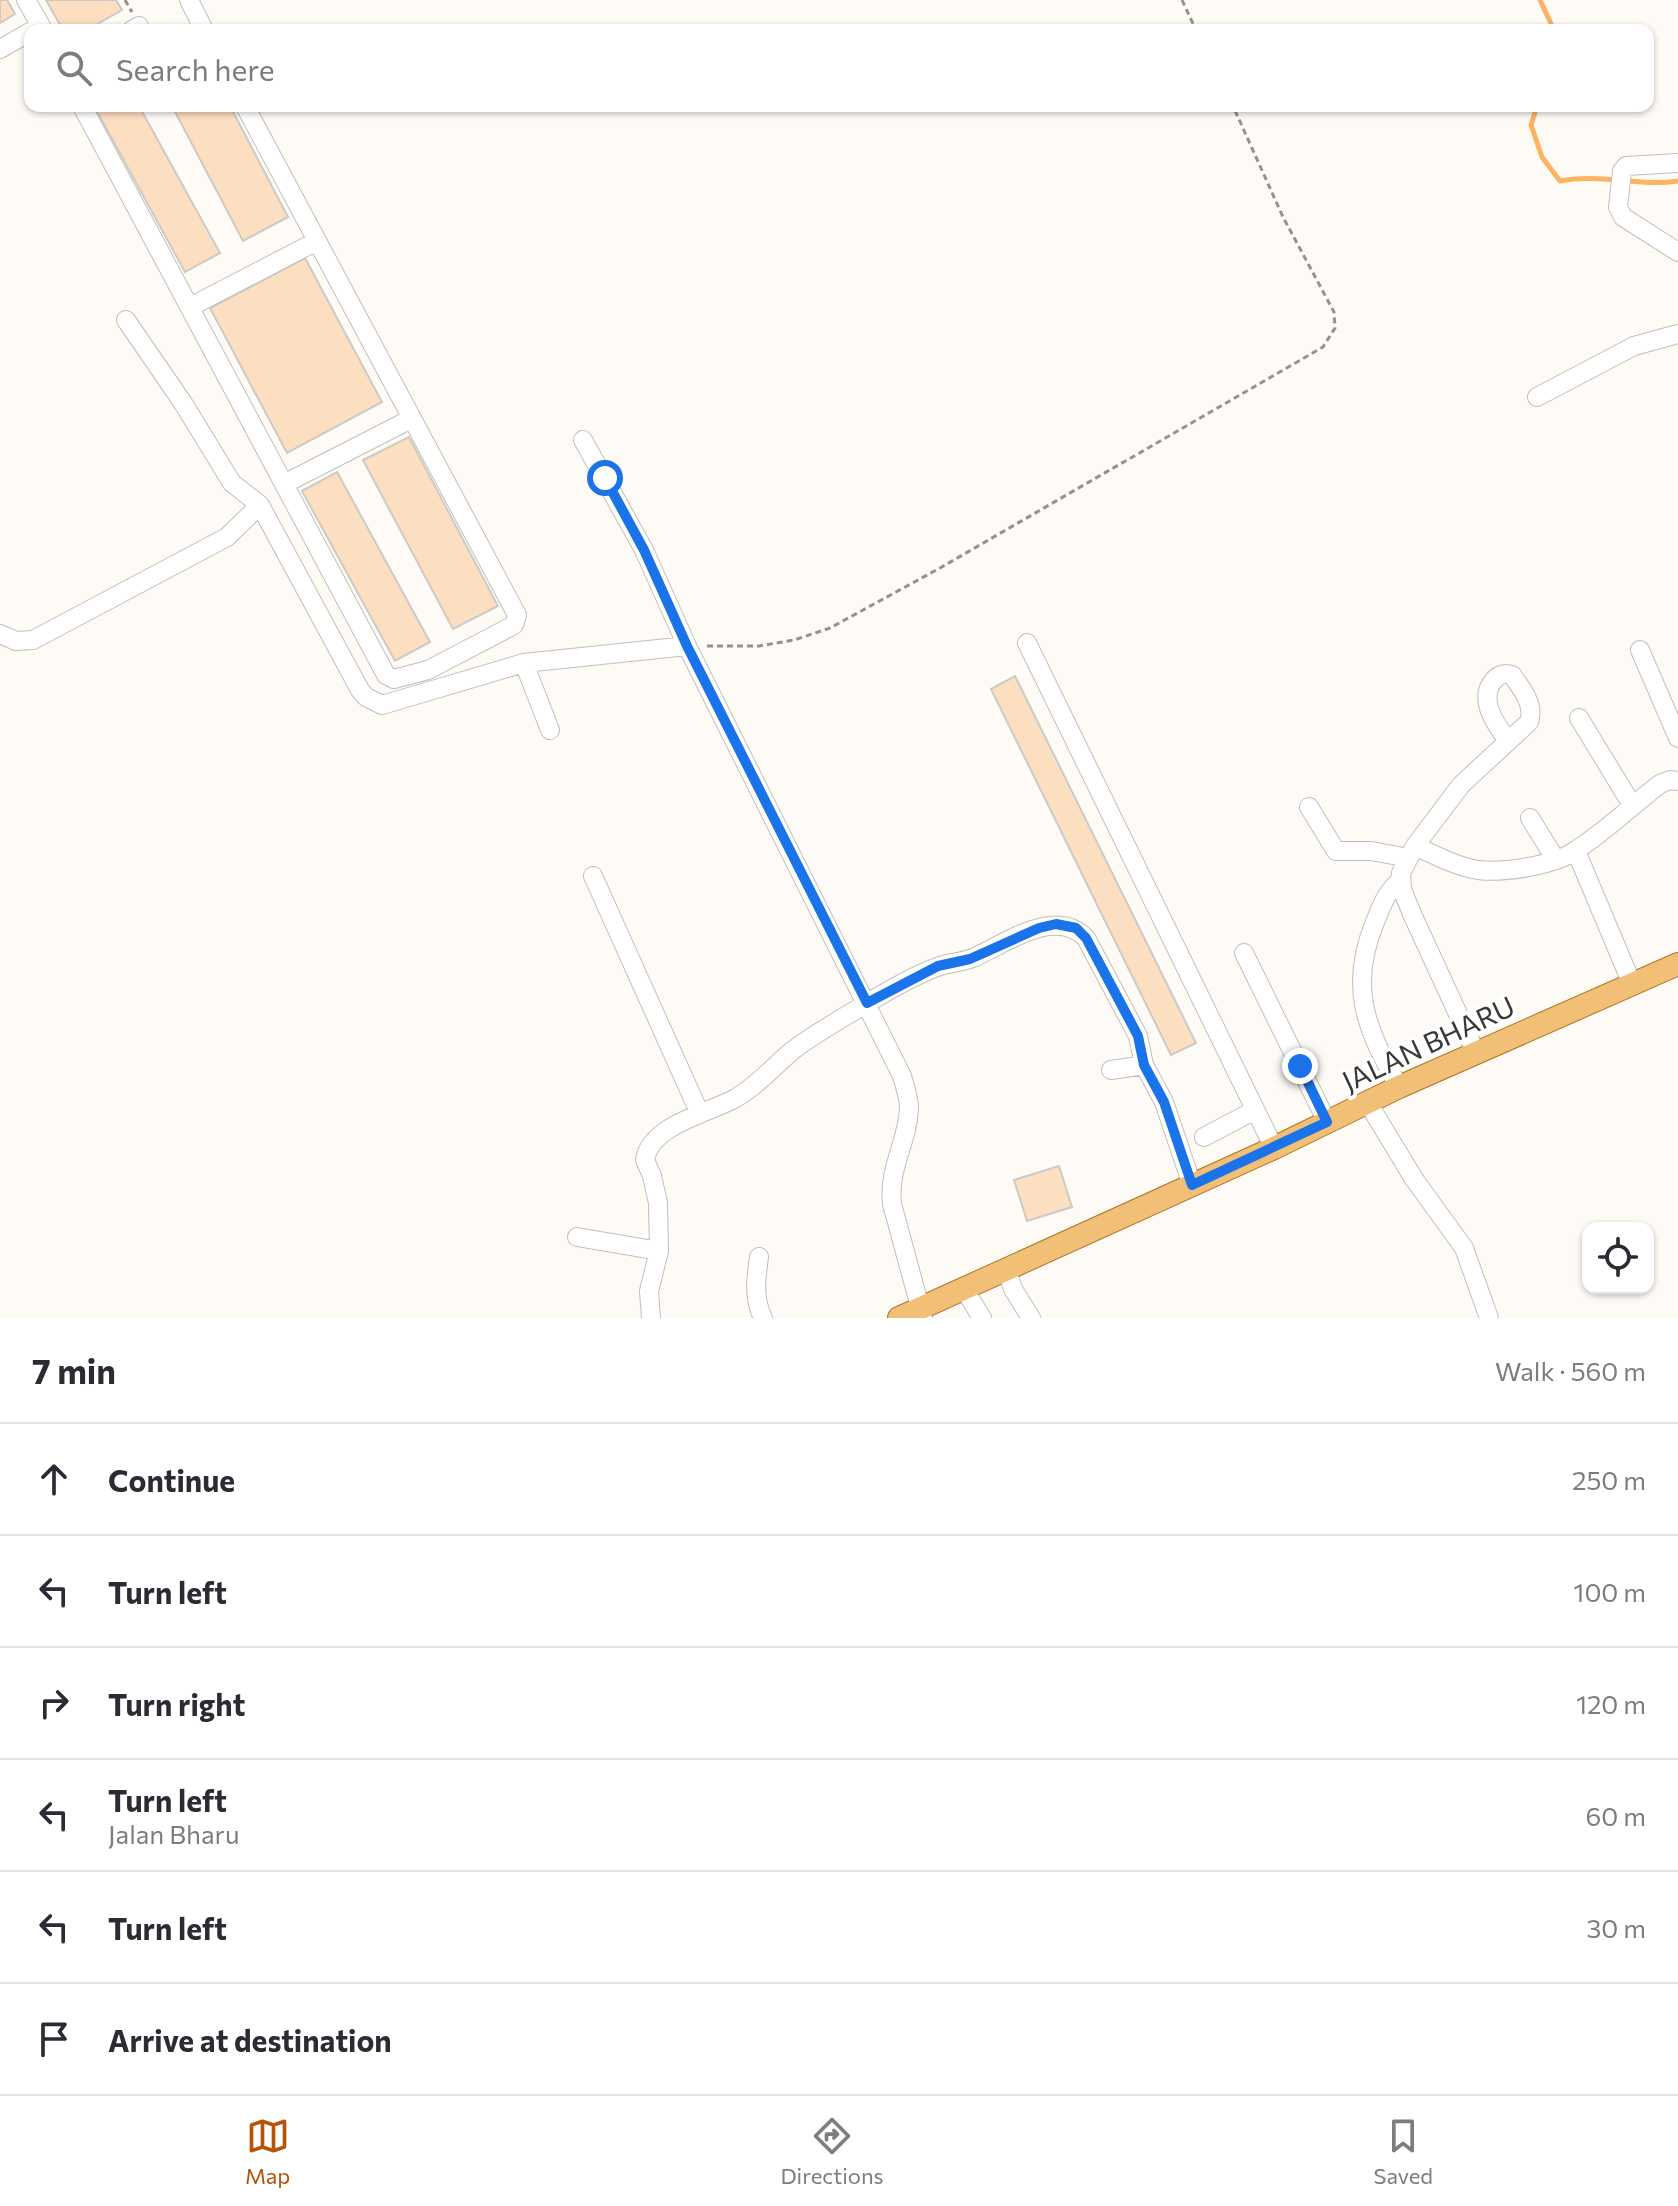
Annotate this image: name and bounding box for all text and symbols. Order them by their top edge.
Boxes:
search box [24,24,1654,112]
icon: search [52,46,96,90]
text: Search here [116,50,275,87]
route start [587,460,623,496]
street label: JALAN BHARU [1336,988,1520,1098]
route end [1282,1048,1318,1084]
map controls [1582,1222,1654,1294]
button: locate [1582,1222,1654,1294]
text: 7 min [32,1349,116,1391]
text: Walk · 560 m [1495,1355,1646,1386]
icon: ahead [32,1457,76,1501]
text: Continue [108,1461,235,1498]
text: 250 m [1572,1464,1646,1495]
icon: left [32,1569,76,1613]
text: Turn left [108,1573,227,1610]
text: 100 m [1573,1576,1646,1607]
icon: right [32,1681,76,1725]
text: Turn right [108,1685,245,1722]
text: 120 m [1576,1688,1646,1719]
text: Turn left [108,1781,227,1818]
icon: left [32,1793,76,1837]
text: 60 m [1586,1800,1646,1831]
text: Jalan Bharu [108,1818,239,1849]
icon: left [32,1905,76,1949]
text: Turn left [108,1909,227,1946]
text: 30 m [1587,1912,1646,1943]
icon: arrive [32,2017,76,2061]
text: Arrive at destination [108,2021,392,2058]
tab: Map [245,2114,290,2189]
tab: Directions [780,2114,884,2189]
tab: Saved [1374,2114,1433,2189]

